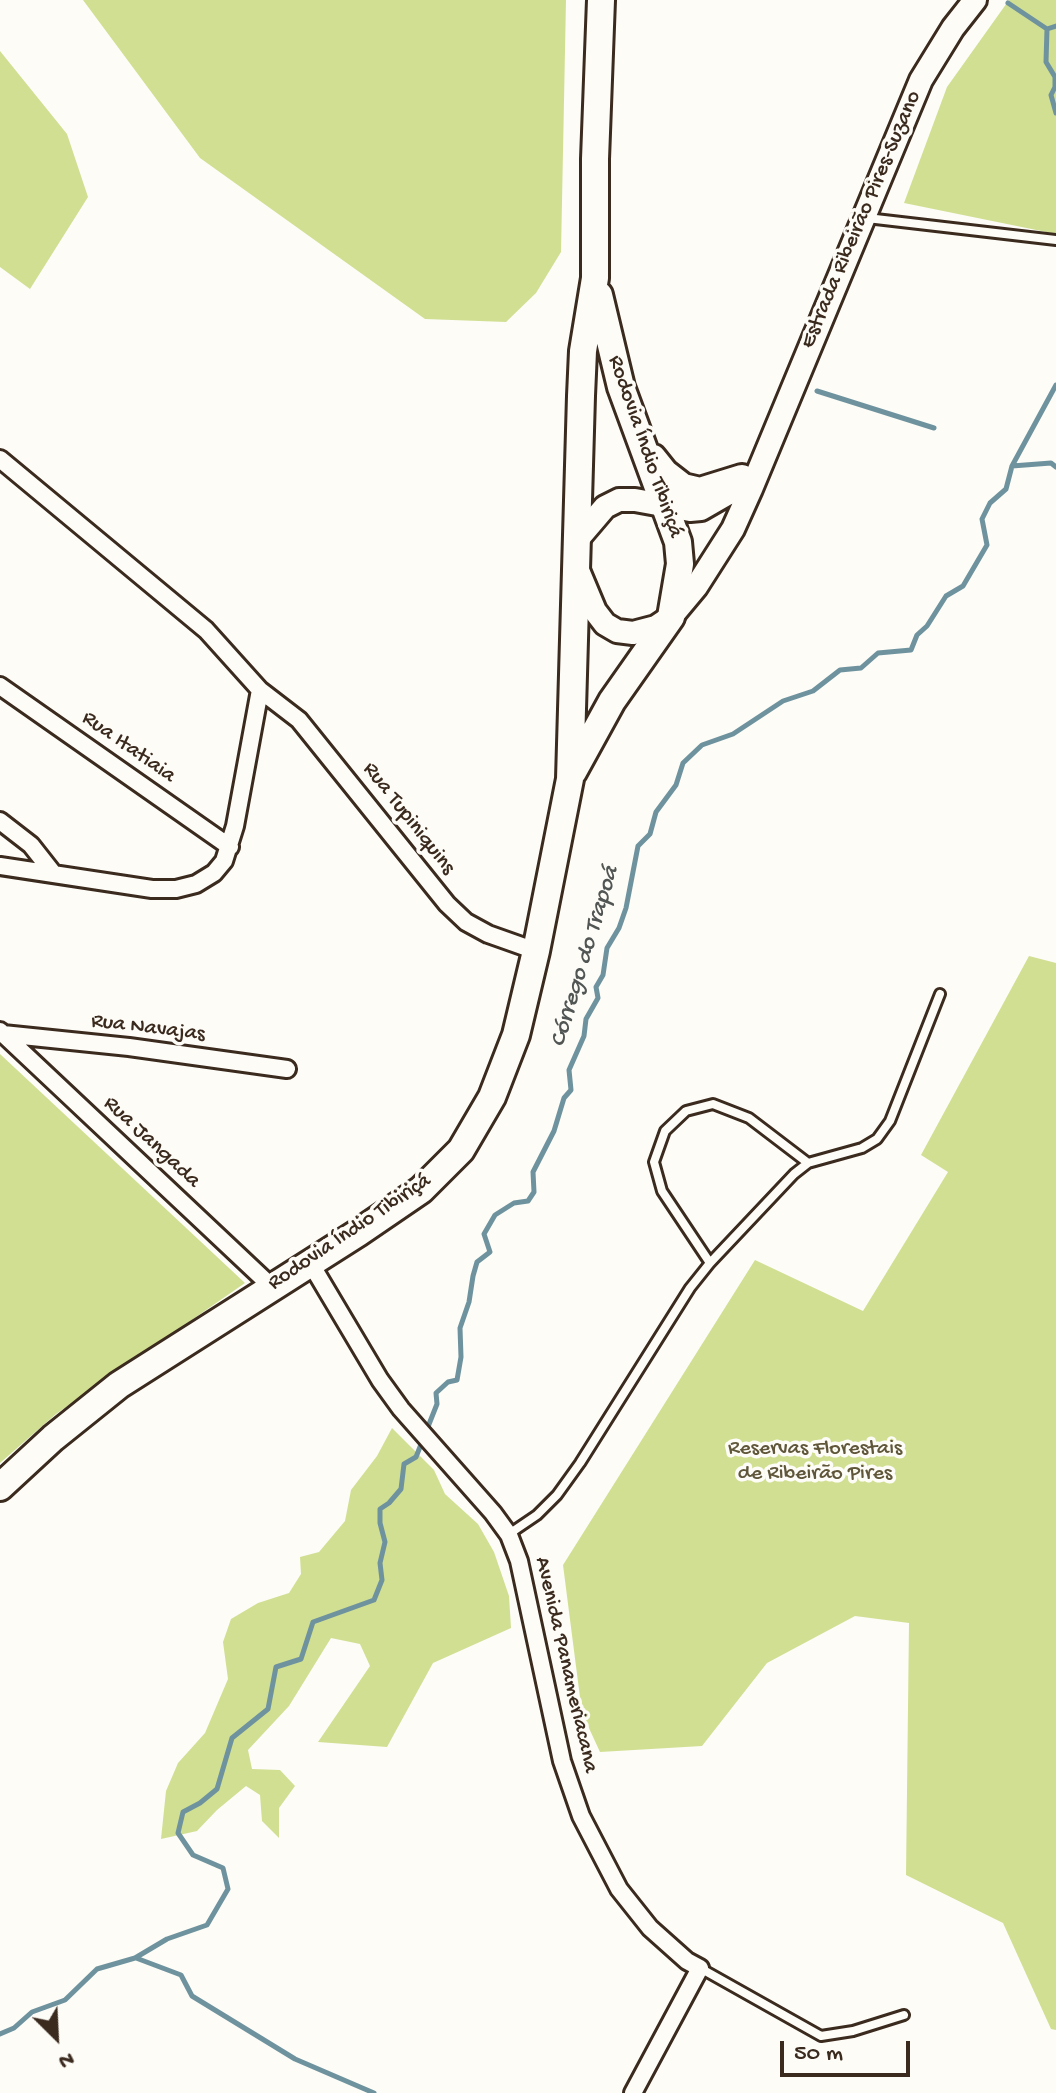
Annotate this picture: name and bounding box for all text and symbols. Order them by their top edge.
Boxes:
street label: Estrada Ribeirão Pires-Suzano [796,87,928,353]
street label: Rodovia Índio Tibiriçá [600,352,688,542]
street label: Rua Itatiaia [76,706,180,790]
street label: Rua Tupiniquins [356,757,460,881]
water label: Córrego do Trapoá [545,863,627,1051]
street label: Rua Navajas [90,1009,206,1049]
street label: Rua Jangada [97,1091,205,1195]
street label: Rodovia Índio Tibiriçá [263,1169,437,1297]
park label: Reservas Florestais de Ribeirão Pires [728,1437,902,1488]
street label: Avenida Panameriacana [527,1555,603,1775]
north arrow [16,1997,96,2077]
scale bar [784,2025,914,2075]
text: 50 m [794,2040,843,2069]
text: N [54,2044,78,2074]

